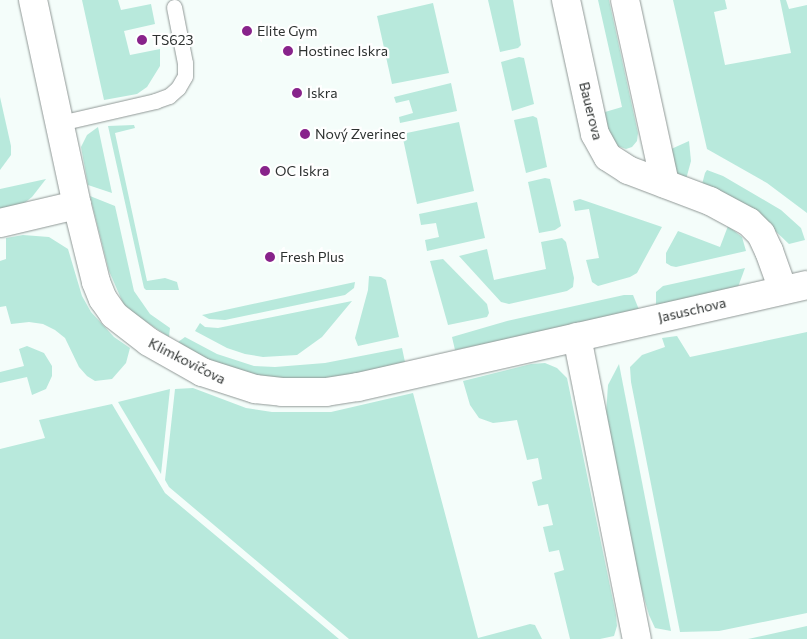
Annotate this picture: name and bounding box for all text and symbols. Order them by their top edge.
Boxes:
place label: Elite Gym [257,23,318,39]
marker: Elite Gym [241,25,253,37]
place label: TS623 [152,32,193,48]
marker: TS623 [136,34,148,46]
place label: Hostinec Iskra [298,43,388,59]
marker: Hostinec Iskra [282,45,294,57]
street label: Bauerova [576,80,606,142]
place label: Iskra [307,85,338,101]
marker: Iskra [291,87,303,99]
place label: Nový Zverinec [315,126,405,142]
marker: Nový Zverinec [299,128,311,140]
place label: OC Iskra [275,163,329,179]
marker: OC Iskra [259,165,271,177]
place label: Fresh Plus [280,249,344,265]
marker: Fresh Plus [264,251,276,263]
street label: Jasuschova [656,294,728,326]
street label: Klimkovičova [146,334,228,388]

